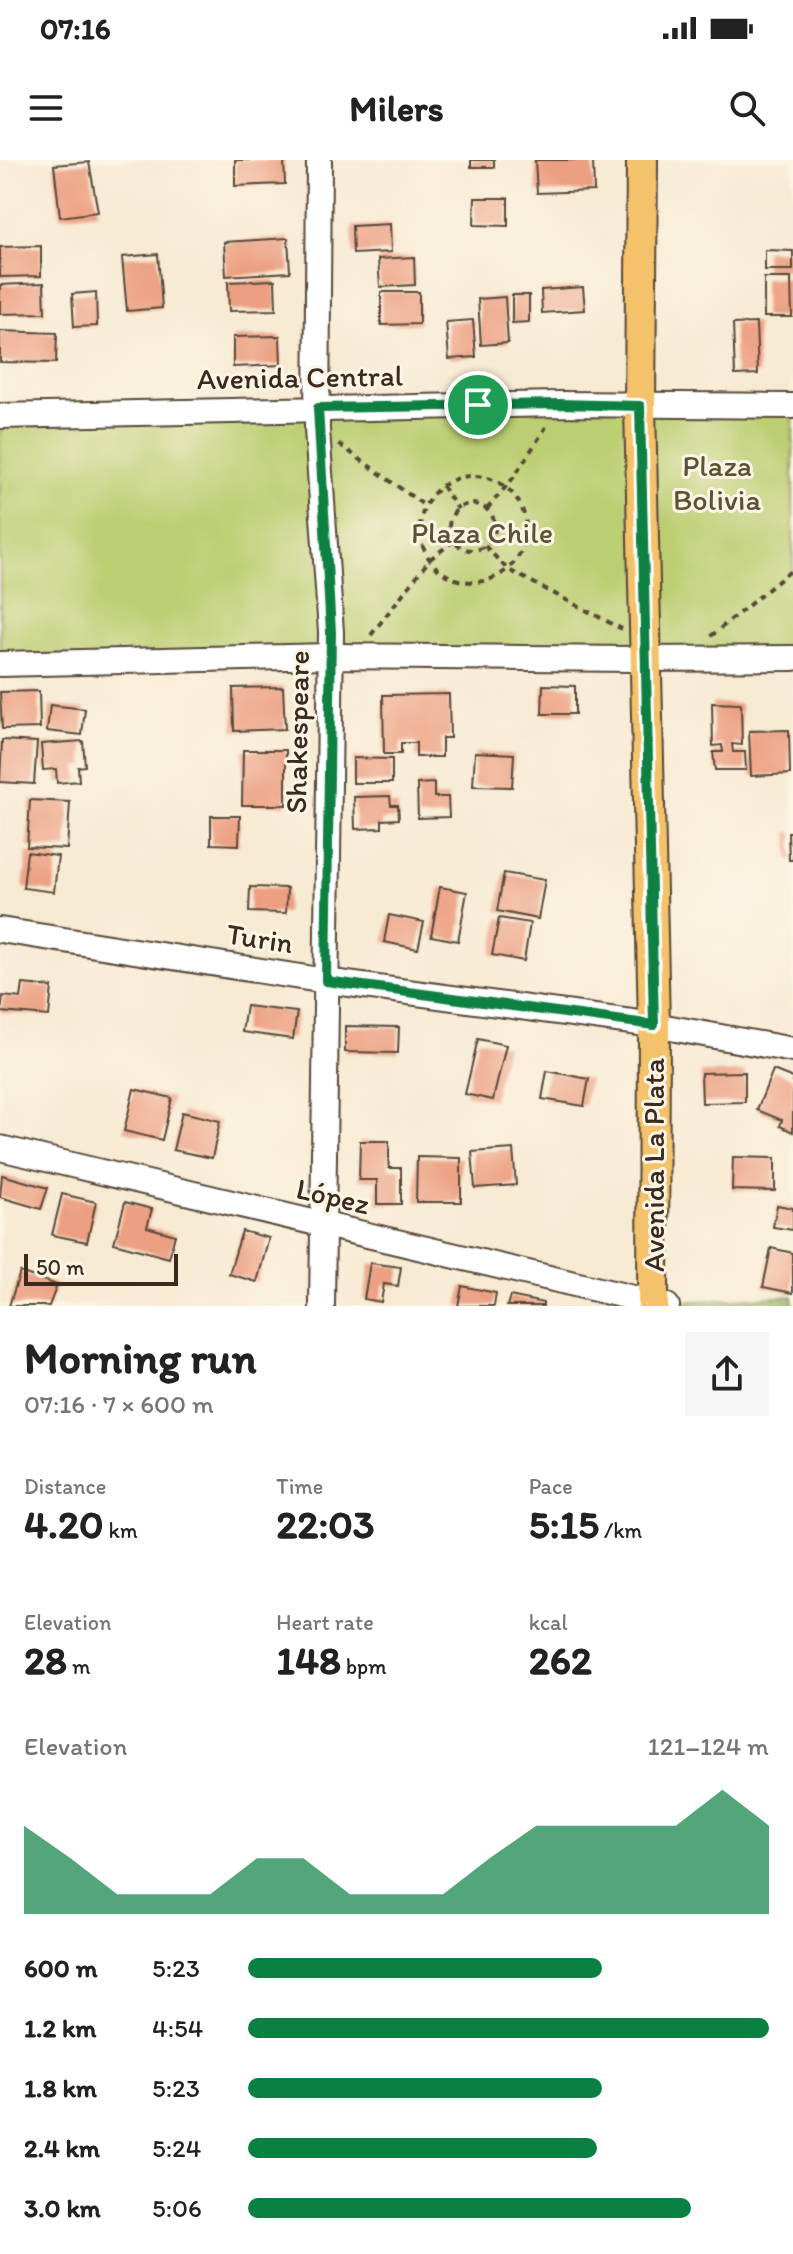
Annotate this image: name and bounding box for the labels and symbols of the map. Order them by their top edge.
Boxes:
street label: Avenida Central [197,357,404,397]
pin [444,371,512,439]
park label: Plaza Bolivia [673,447,761,518]
park label: Plaza Chile [411,514,553,551]
street label: Shakespeare [277,650,317,814]
street label: Turin [224,914,296,962]
street label: Avenida La Plata [635,1058,672,1272]
street label: López [293,1170,374,1222]
scale bar [24,1250,178,1286]

